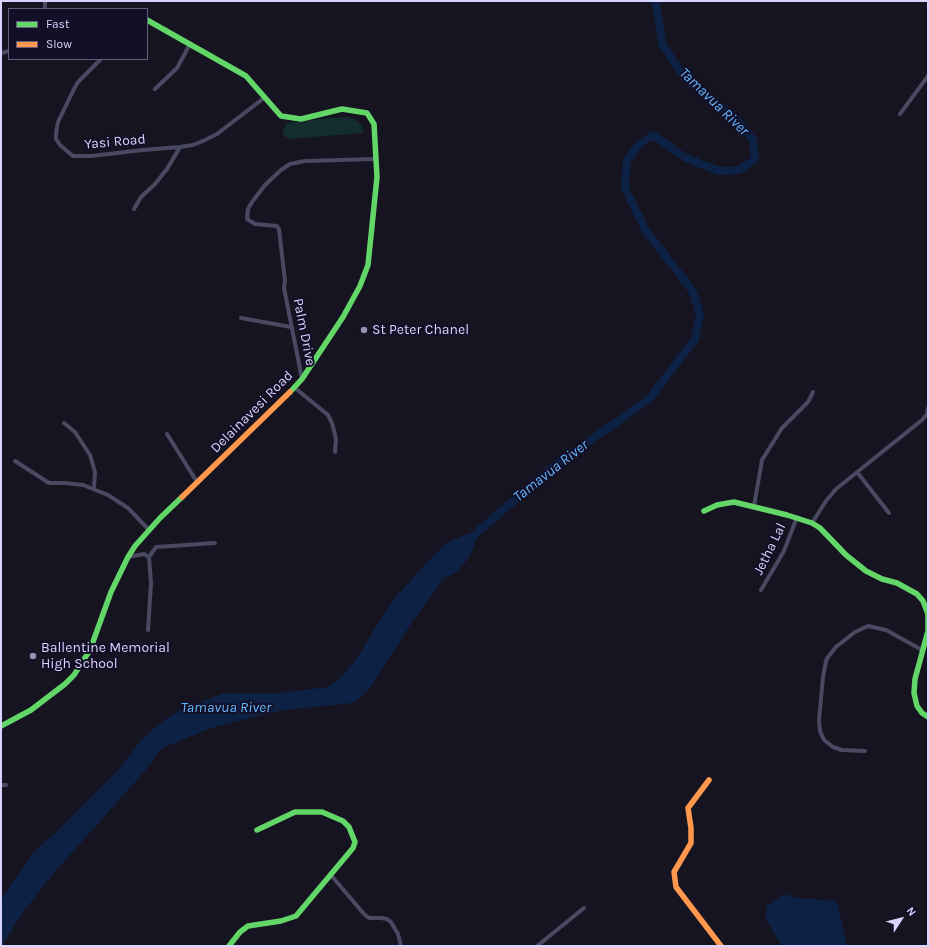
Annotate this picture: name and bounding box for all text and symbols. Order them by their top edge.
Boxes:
legend [8,8,148,60]
text: Fast [46,17,69,31]
text: Slow [46,37,72,51]
water label: Tamavua River [675,64,753,140]
street label: Yasi Road [84,131,146,153]
street label: Palm Drive [289,297,319,367]
place label: St Peter Chanel [372,322,469,338]
marker: St Peter Chanel [359,325,369,335]
street label: Delainavesi Road [207,367,297,457]
water label: Tamavua River [510,436,592,506]
street label: Jetha Lal [750,520,790,578]
place label: Ballentine Memorial High School [41,640,170,672]
marker: Ballentine Memorial High School [28,651,38,661]
water label: Tamavua River [181,699,271,717]
north arrow [881,899,921,939]
text: N [904,905,919,919]

